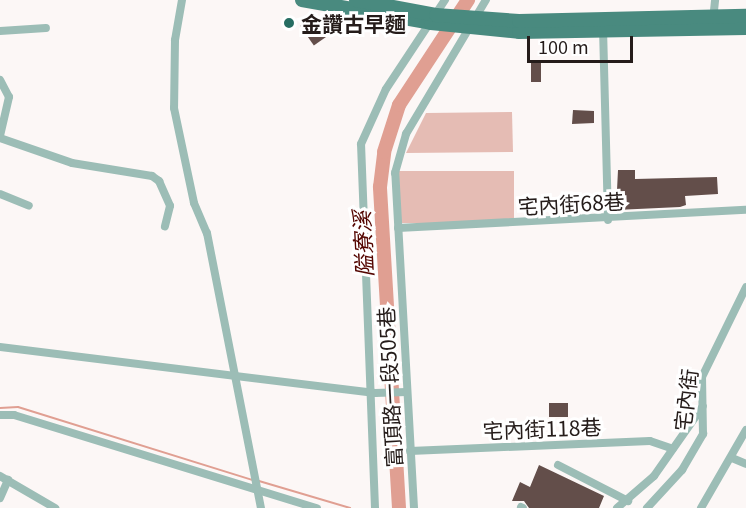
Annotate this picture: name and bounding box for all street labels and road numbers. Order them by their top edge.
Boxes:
street label: 宅內街68巷 [517,188,625,218]
street label: 富頂路一段505巷 [372,306,406,468]
street label: 宅內街 [669,367,701,433]
street label: 宅內街118巷 [482,413,602,443]

